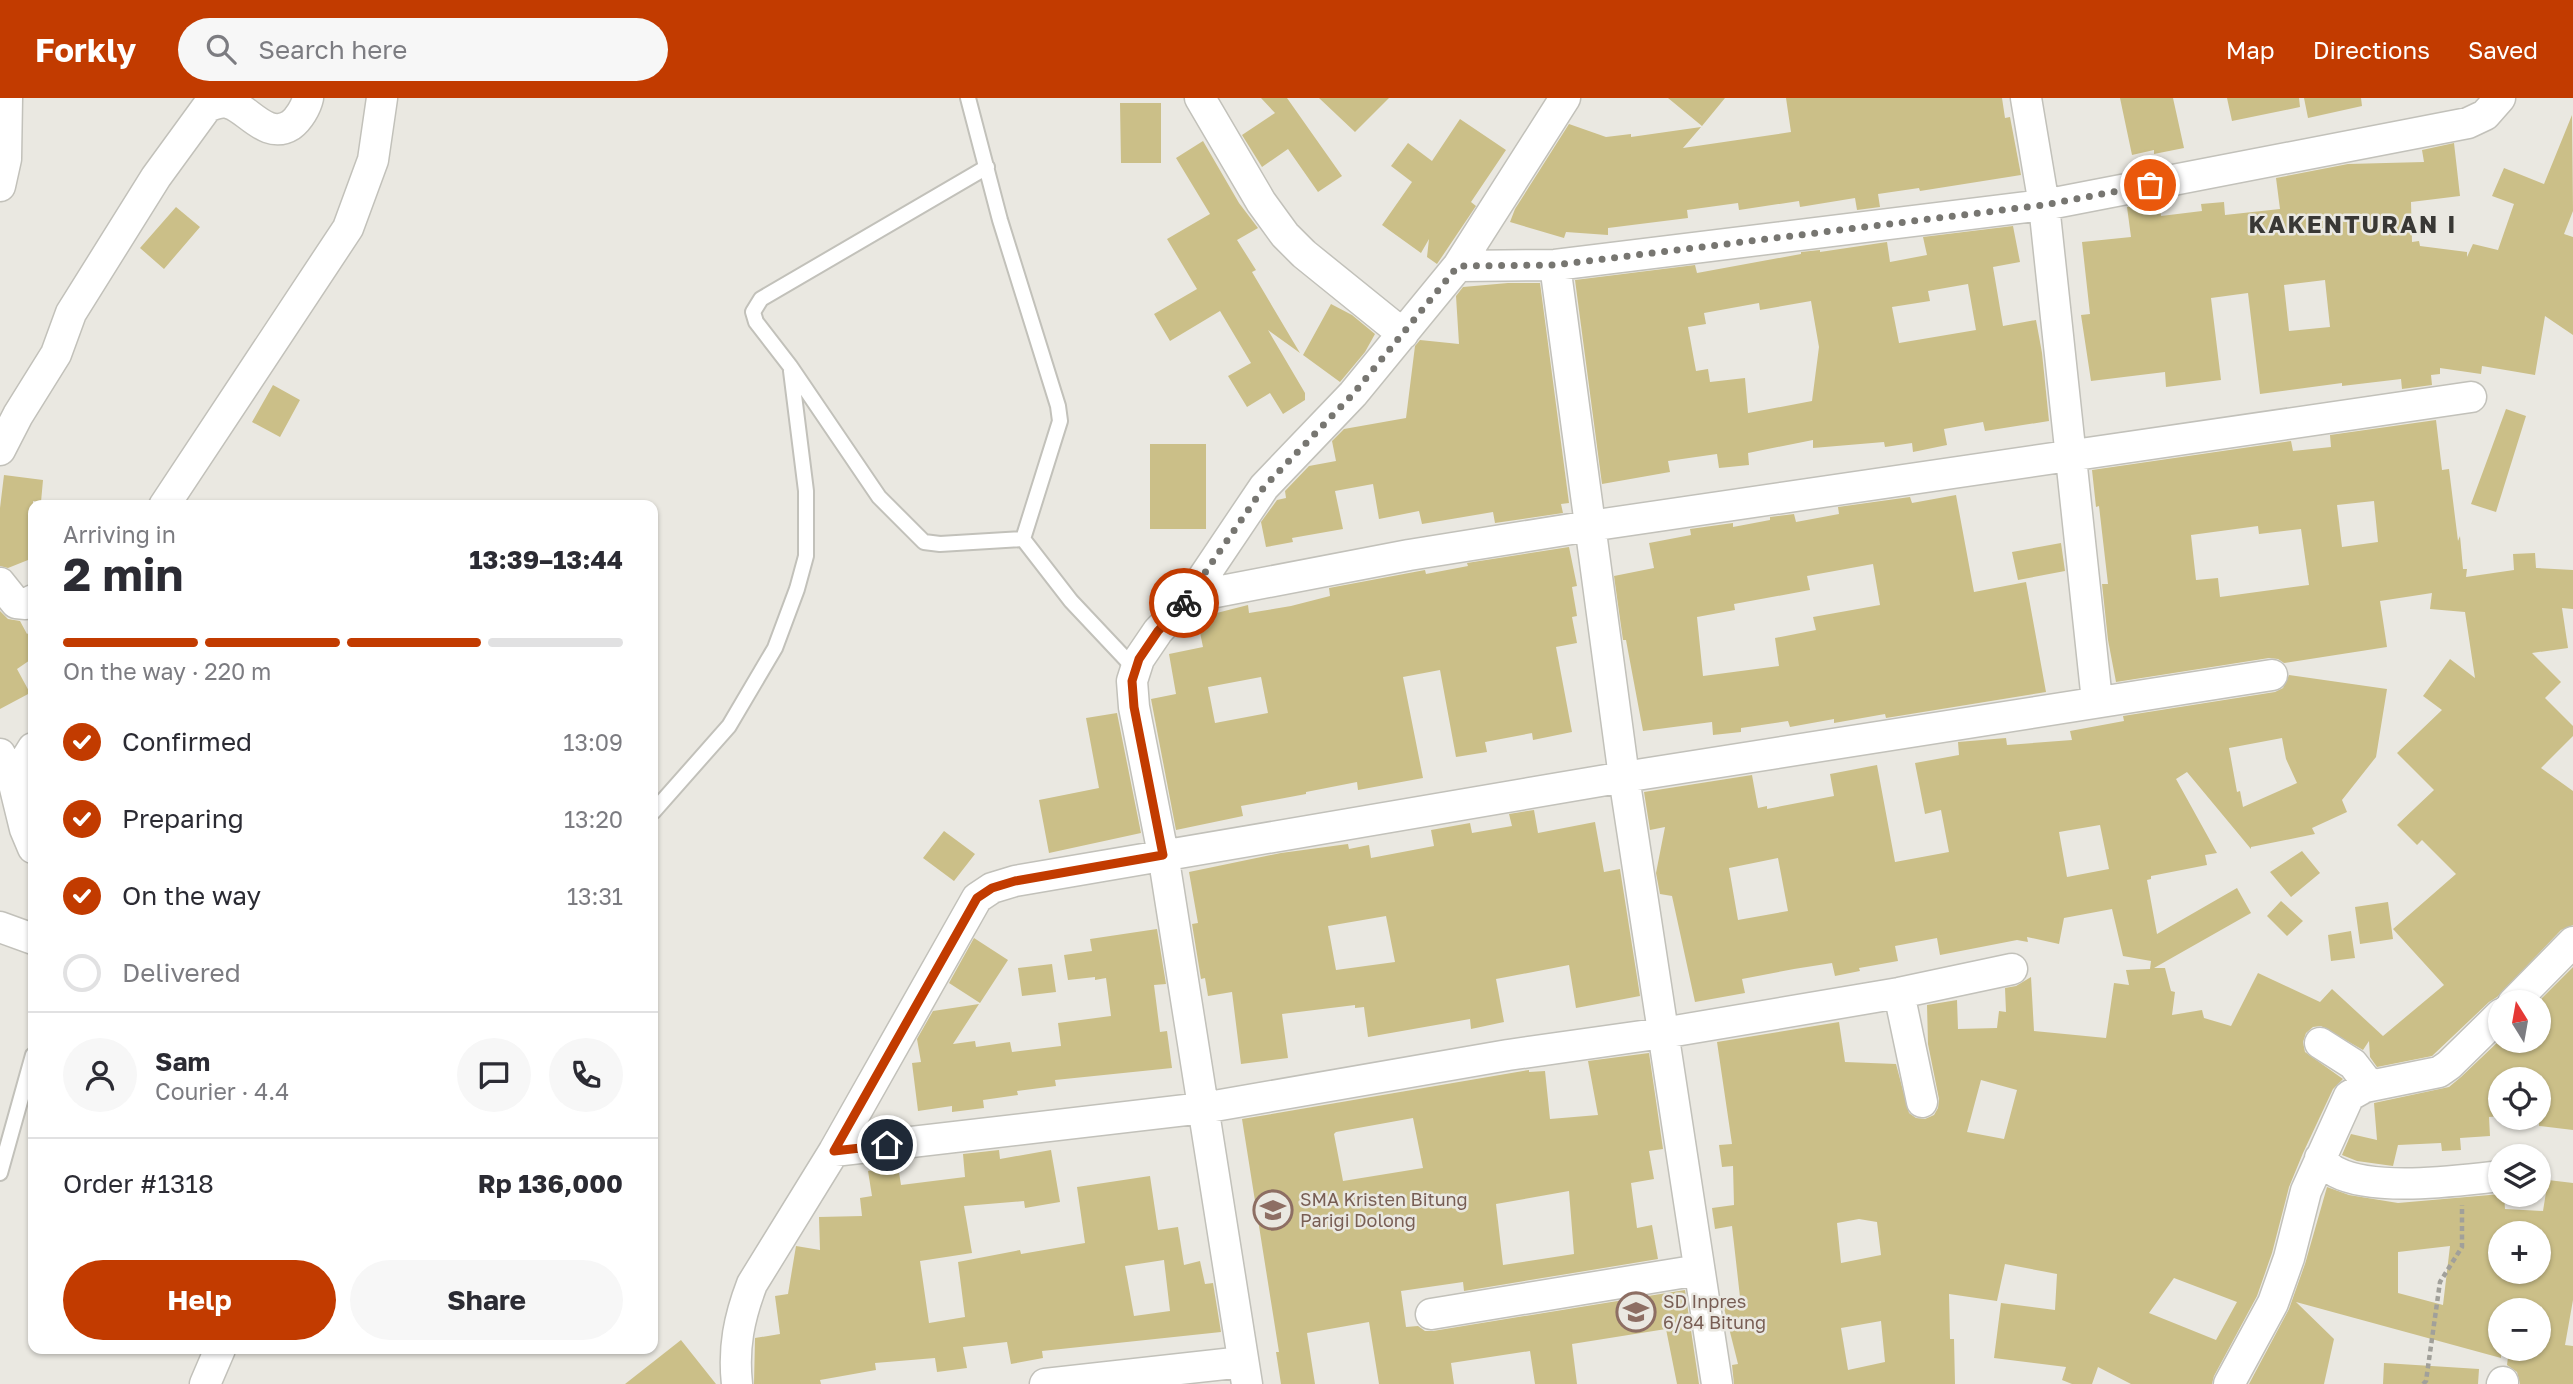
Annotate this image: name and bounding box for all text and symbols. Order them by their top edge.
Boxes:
search box [178,18,668,81]
text: Forkly [35,30,136,69]
icon: search [202,30,240,68]
text: Search here [258,34,407,65]
text: Map [2226,35,2275,64]
text: Directions [2313,35,2430,64]
text: Saved [2468,35,2538,64]
pin [2120,155,2180,215]
icon: bag [2131,166,2169,204]
district label: KAKENTURAN I [2249,209,2457,238]
text: Arriving in [63,520,176,548]
text: 13:39–13:44 [469,544,623,575]
text: 2 min [63,546,183,601]
courier [1149,568,1219,638]
icon: bike [1165,584,1203,622]
text: On the way · 220 m [63,657,271,685]
icon: check [63,723,101,761]
text: Confirmed [122,726,252,757]
text: 13:09 [563,728,623,756]
icon: check [63,800,101,838]
text: Preparing [122,803,244,834]
text: 13:20 [564,805,623,833]
icon: check [63,877,101,915]
text: On the way [122,880,261,911]
text: 13:31 [567,882,623,910]
text: Delivered [122,957,241,988]
north arrow [2488,990,2552,1054]
map controls [2488,990,2551,1361]
button: person [63,1038,137,1112]
button: chat [457,1038,531,1112]
button: phone [549,1038,623,1112]
text: Sam [155,1046,210,1077]
button: locate [2488,1067,2551,1130]
text: Courier · 4.4 [155,1077,289,1105]
pin [857,1115,917,1175]
icon: home [868,1126,906,1164]
button: layers [2488,1144,2551,1207]
text: Order #1318 [63,1168,214,1199]
text: Rp 136,000 [478,1168,623,1199]
place label: SMA Kristen Bitung Parigi Dolong [1300,1188,1468,1231]
school or university icon: SMA Kristen Bitung Parigi Dolong [1252,1189,1294,1231]
button: + [2488,1221,2551,1284]
button: Help [63,1260,336,1340]
button: Share [350,1260,623,1340]
place label: SD Inpres 6/84 Bitung [1663,1290,1766,1333]
school or university icon: SD Inpres 6/84 Bitung [1615,1291,1657,1333]
button: − [2488,1298,2551,1361]

